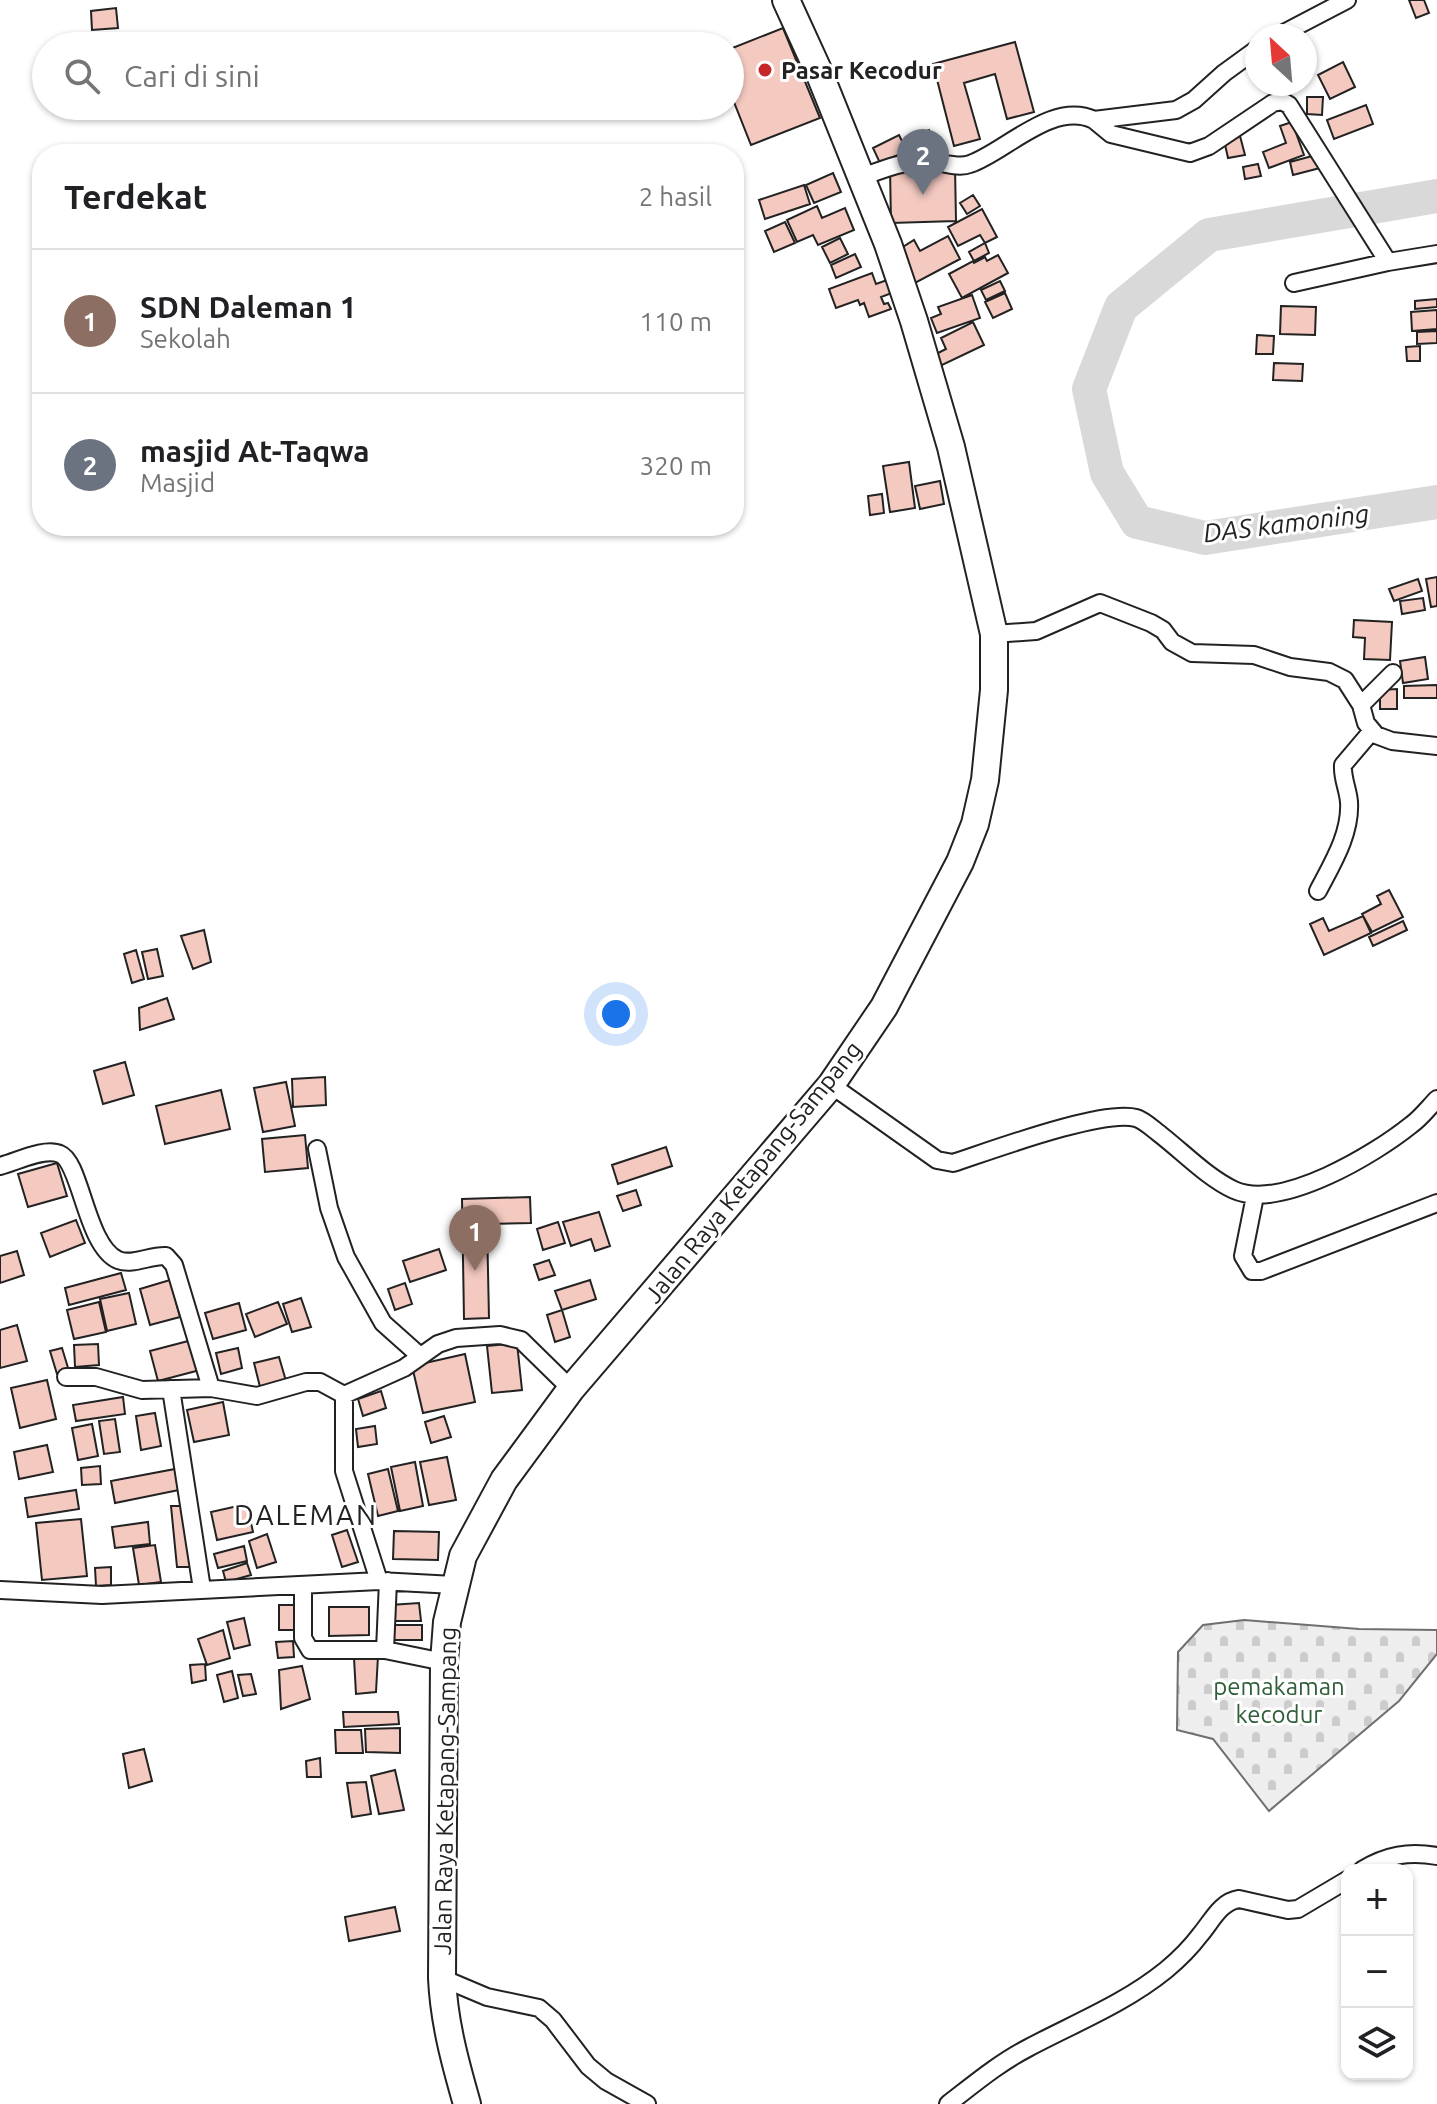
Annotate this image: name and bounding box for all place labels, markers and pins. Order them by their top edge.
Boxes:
place label: Pasar Kecodur [781,57,942,84]
marker: Pasar Kecodur [756,61,774,79]
pin: 2 [897,129,949,195]
pin: 1 [449,1205,501,1271]

